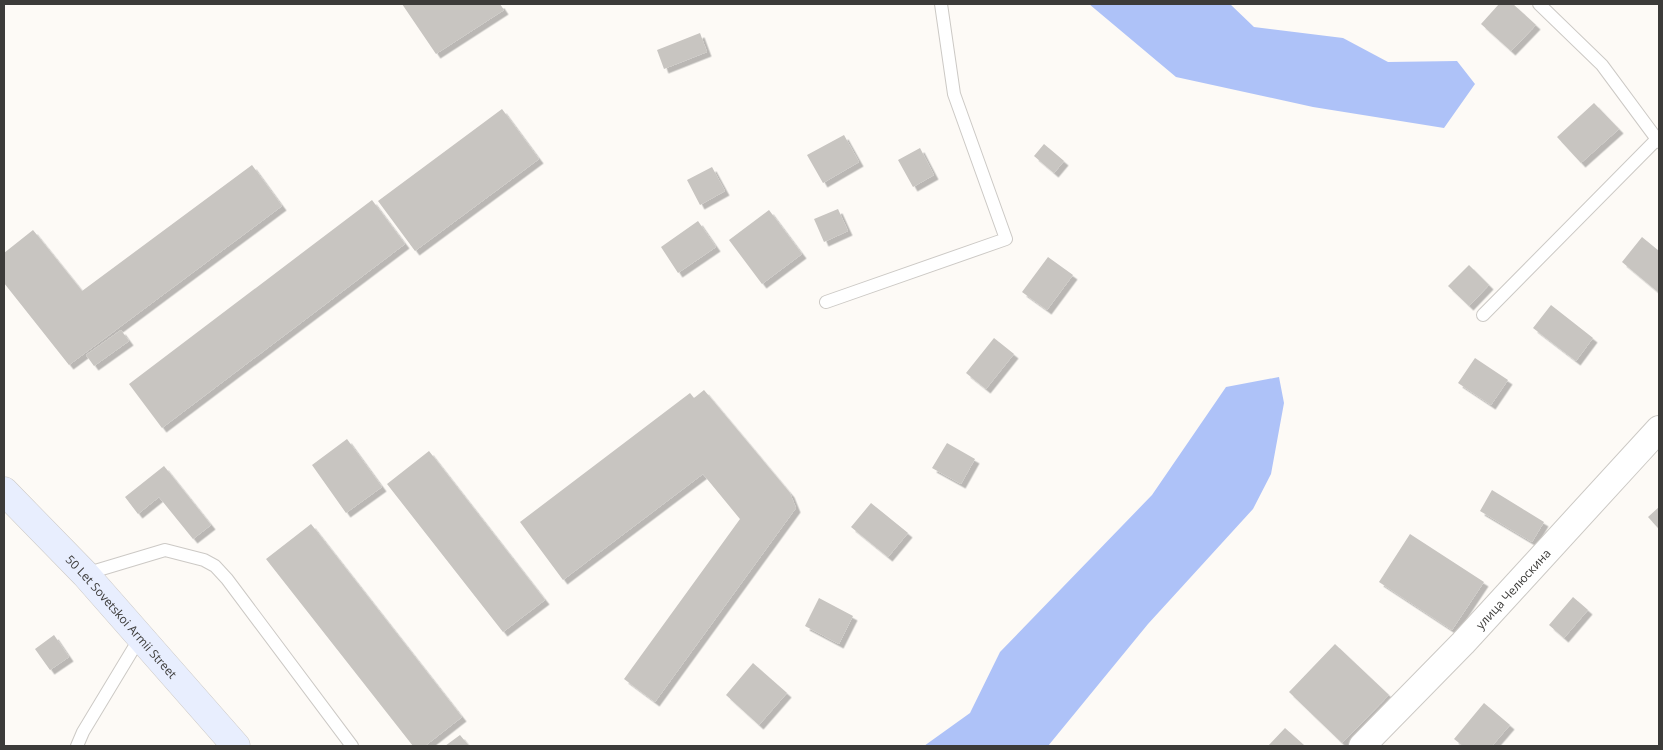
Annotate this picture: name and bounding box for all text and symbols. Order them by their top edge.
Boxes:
street label: улица Челюскина [1472,545,1554,633]
street label: 50 Let Sovetskoi Armii Street [62,551,181,682]

